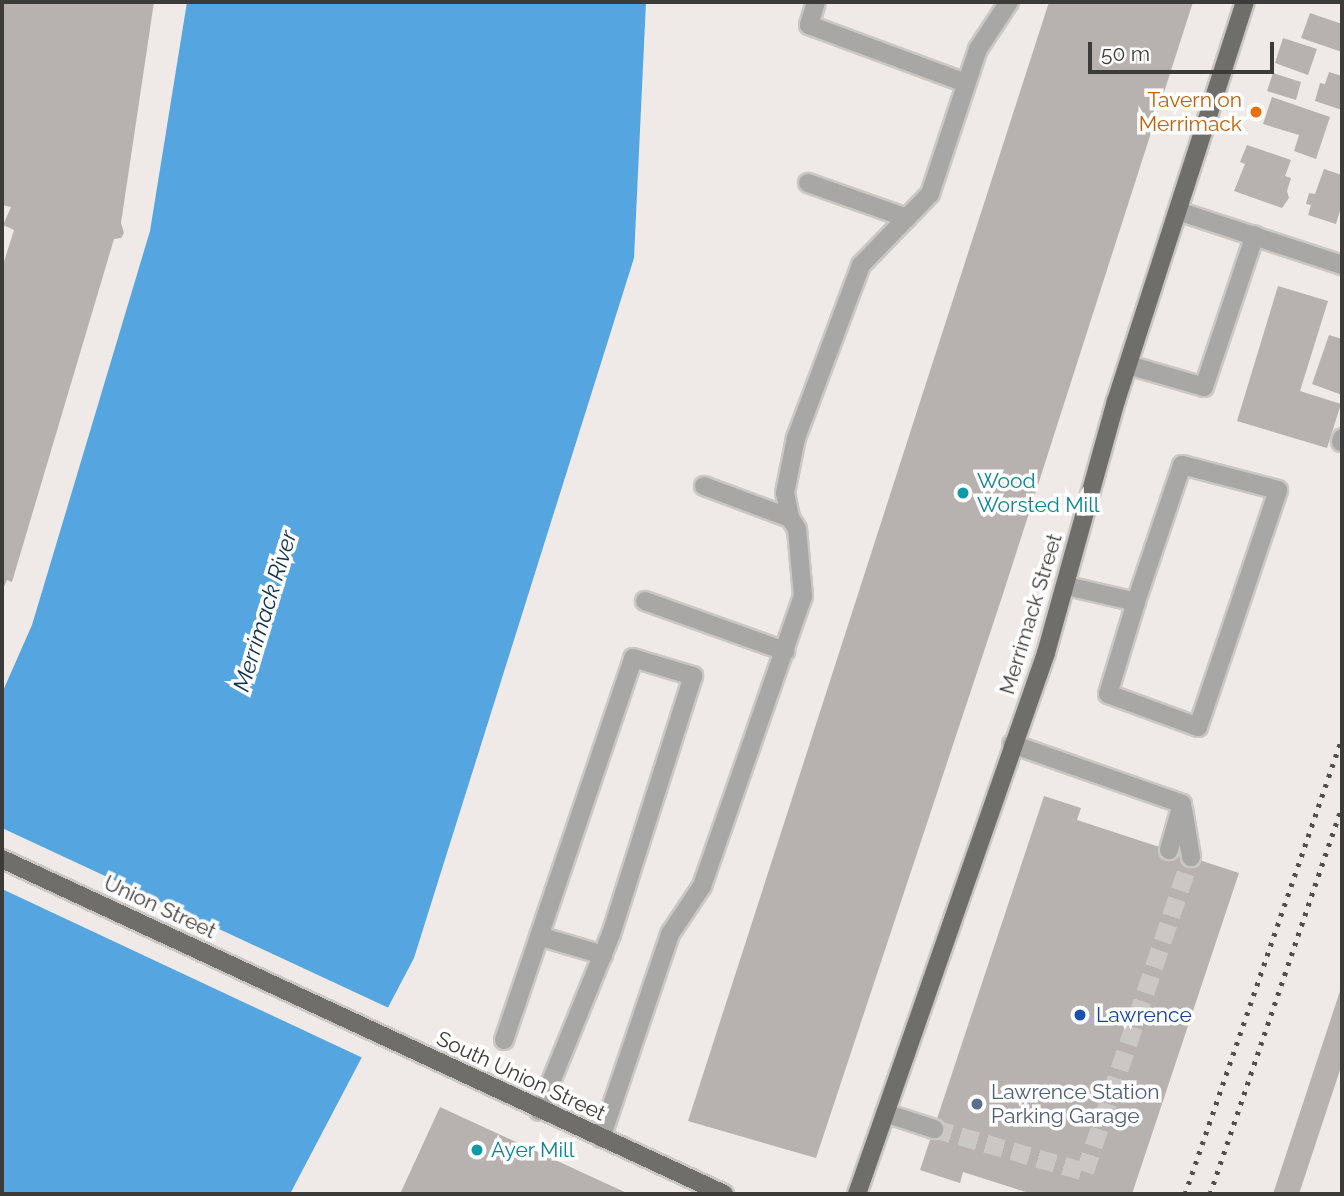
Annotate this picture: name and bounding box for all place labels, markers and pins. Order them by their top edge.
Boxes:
place label: Tavern on Merrimack [1139,87,1242,137]
marker: Tavern on Merrimack [1248,104,1264,120]
place label: Wood Worsted Mill [977,468,1100,518]
marker: Wood Worsted Mill [955,485,971,501]
place label: Lawrence [1096,1002,1192,1028]
marker: Lawrence [1070,1005,1090,1025]
place label: Lawrence Station Parking Garage [991,1079,1159,1129]
marker: Lawrence Station Parking Garage [969,1096,985,1112]
place label: Ayer Mill [491,1137,575,1163]
marker: Ayer Mill [469,1142,485,1158]

